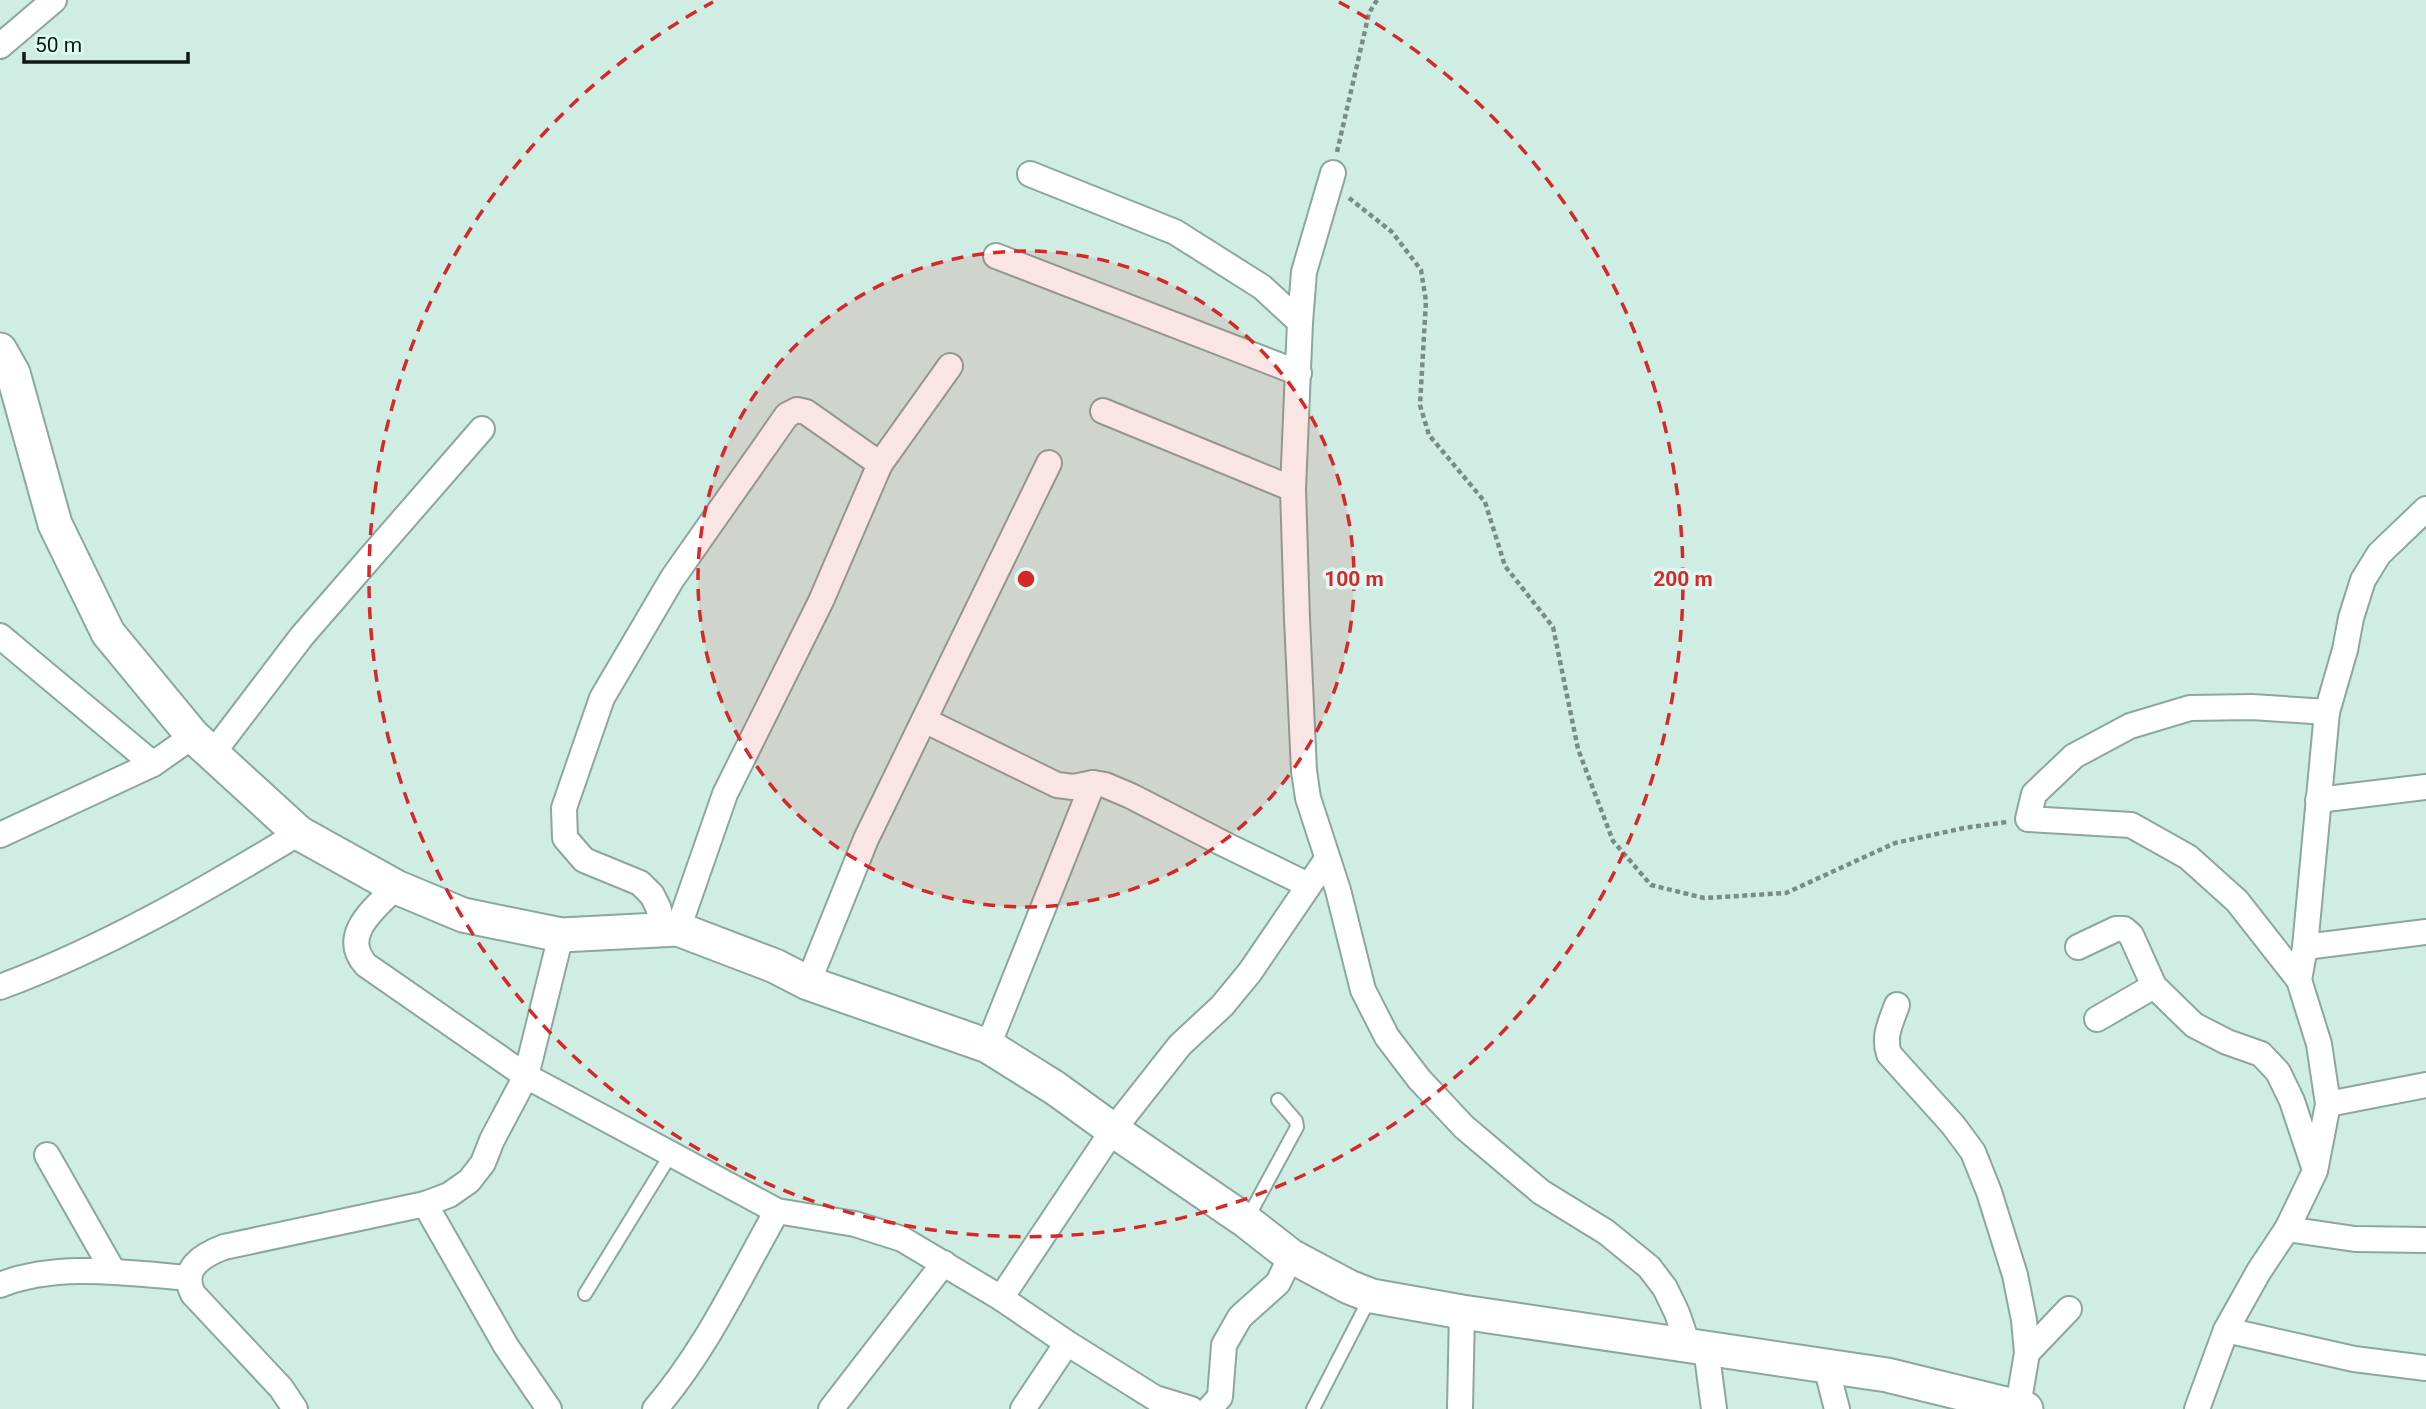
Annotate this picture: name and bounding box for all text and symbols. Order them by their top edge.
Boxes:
scale bar [24,21,189,65]
text: 50 m [35,33,82,57]
centre of rings [1014,567,1038,591]
text: 100 m [1324,567,1384,591]
text: 200 m [1653,567,1713,591]

